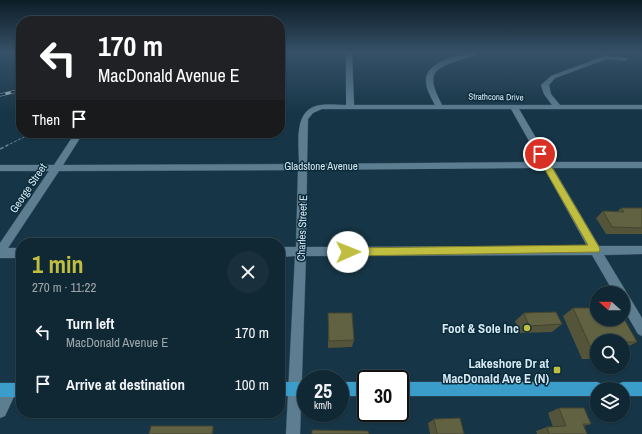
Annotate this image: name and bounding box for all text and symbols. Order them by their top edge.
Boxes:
text: 170 m [98,27,163,65]
icon: left [32,32,84,84]
text: MacDonald Avenue E [98,63,240,88]
street label: Strathcona Drive [468,91,524,103]
icon: arrive [68,108,90,130]
text: Then [32,109,60,130]
pin [523,137,557,171]
icon: arrive [529,143,551,165]
street label: Gladstone Avenue [284,159,358,173]
street label: George Street [6,160,50,215]
street label: Charles Street E [294,195,310,261]
position arrow [327,231,369,273]
text: 1 min [32,248,83,280]
button: close [227,251,269,293]
text: 270 m · 11:22 [32,279,96,296]
north arrow [590,286,630,326]
map controls [590,286,630,422]
text: Turn left [66,313,114,334]
place label: Foot & Sole Inc [442,320,519,337]
icon: left [32,321,54,343]
text: 170 m [235,322,269,343]
marker: Foot & Sole Inc [522,323,532,333]
text: MacDonald Avenue E [66,334,168,351]
button: search [590,334,630,374]
place label: Lakeshore Dr at MacDonald Ave E (N) [443,355,549,387]
marker: Lakeshore Dr at MacDonald Ave E (N) [552,365,562,375]
speed limit sign: 30 [357,370,409,422]
icon: arrive [32,373,54,395]
text: Arrive at destination [66,374,185,395]
text: 100 m [235,374,269,395]
text: 25 [314,377,332,404]
button: layers [590,382,630,422]
text: km/h [314,399,332,412]

